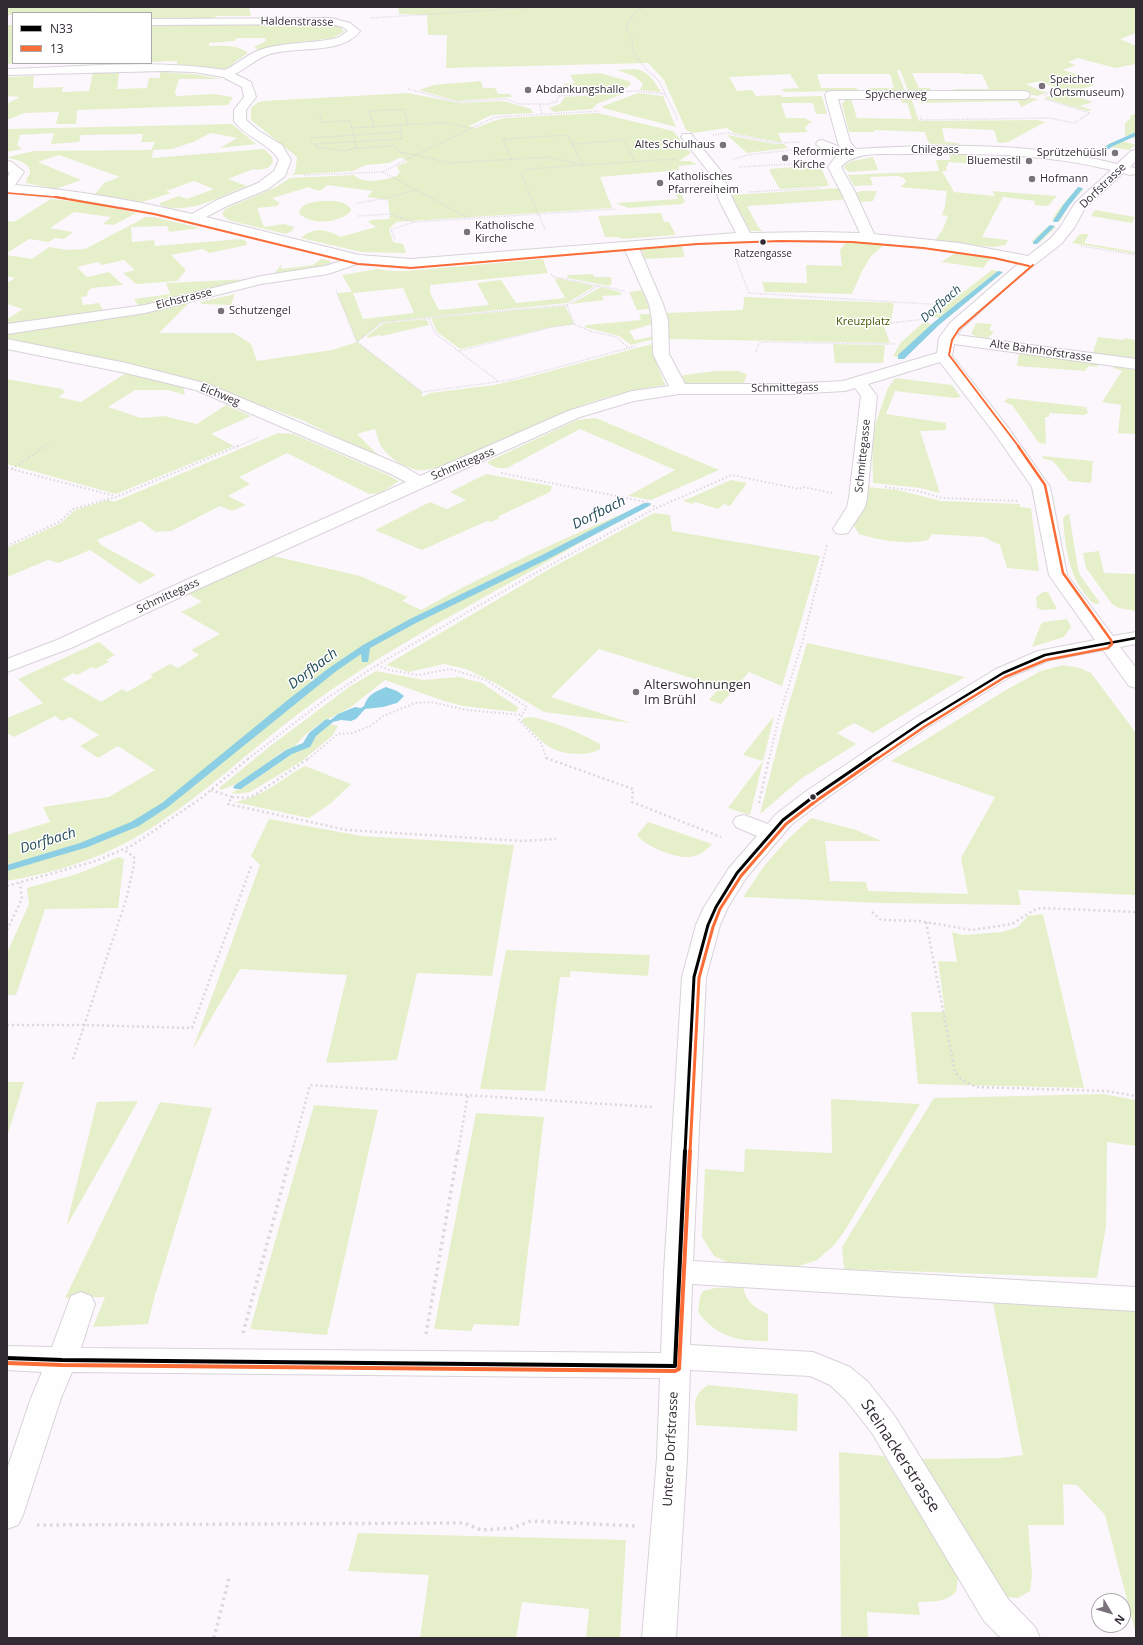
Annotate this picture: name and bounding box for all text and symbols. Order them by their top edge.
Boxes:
legend [12,12,152,64]
street label: Haldenstrasse [260,15,334,29]
text: N33 [50,20,73,37]
text: 13 [50,40,64,57]
place label: Speicher (Ortsmuseum) [1050,73,1124,99]
marker: Speicher (Ortsmuseum) [1037,81,1047,91]
place label: Abdankungshalle [536,83,624,97]
marker: Abdankungshalle [523,85,533,95]
street label: Spycherweg [865,88,927,102]
place label: Altes Schulhaus [635,138,715,152]
marker: Altes Schulhaus [718,140,728,150]
street label: Chilegass [911,143,959,157]
place label: Reformierte Kirche [793,145,855,171]
place label: Sprützehüüsli [1037,146,1107,160]
marker: Sprützehüüsli [1110,148,1120,158]
marker: Reformierte Kirche [780,153,790,163]
place label: Bluemestil [967,154,1021,168]
marker: Bluemestil [1024,156,1034,166]
street label: Dorfstrasse [1077,161,1129,211]
place label: Katholisches Pfarrereiheim [668,170,739,196]
place label: Hofmann [1040,172,1088,186]
marker: Hofmann [1027,174,1037,184]
marker: Katholisches Pfarrereiheim [655,178,665,188]
place label: Katholische Kirche [475,219,534,245]
marker: Katholische Kirche [462,227,472,237]
marker: Ratzengasse [758,237,768,247]
place label: Ratzengasse [734,248,792,260]
water label: Dorfbach [918,282,964,326]
street label: Eichstrasse [155,286,213,312]
place label: Schutzengel [229,304,291,318]
marker: Schutzengel [216,306,226,316]
park label: Kreuzplatz [836,315,890,329]
street label: Alte Bahnhofstrasse [989,337,1093,365]
street label: Eichweg [198,381,242,409]
street label: Schmittegass [751,381,819,395]
street label: Schmittegasse [853,419,873,493]
street label: Schmittegass [429,445,497,483]
water label: Dorfbach [569,493,629,533]
street label: Schmittegass [135,576,201,616]
water label: Dorfbach [285,645,341,693]
place label: Alterswohnungen Im Brühl [644,677,751,708]
marker: Alterswohnungen Im Brühl [631,687,641,697]
unlabelled marker [808,792,818,802]
water label: Dorfbach [18,825,78,857]
street label: Untere Dorfstrasse [660,1391,682,1507]
street label: Steinackerstrasse [856,1396,944,1516]
north arrow [1091,1593,1131,1633]
text: N [1111,1612,1129,1628]

